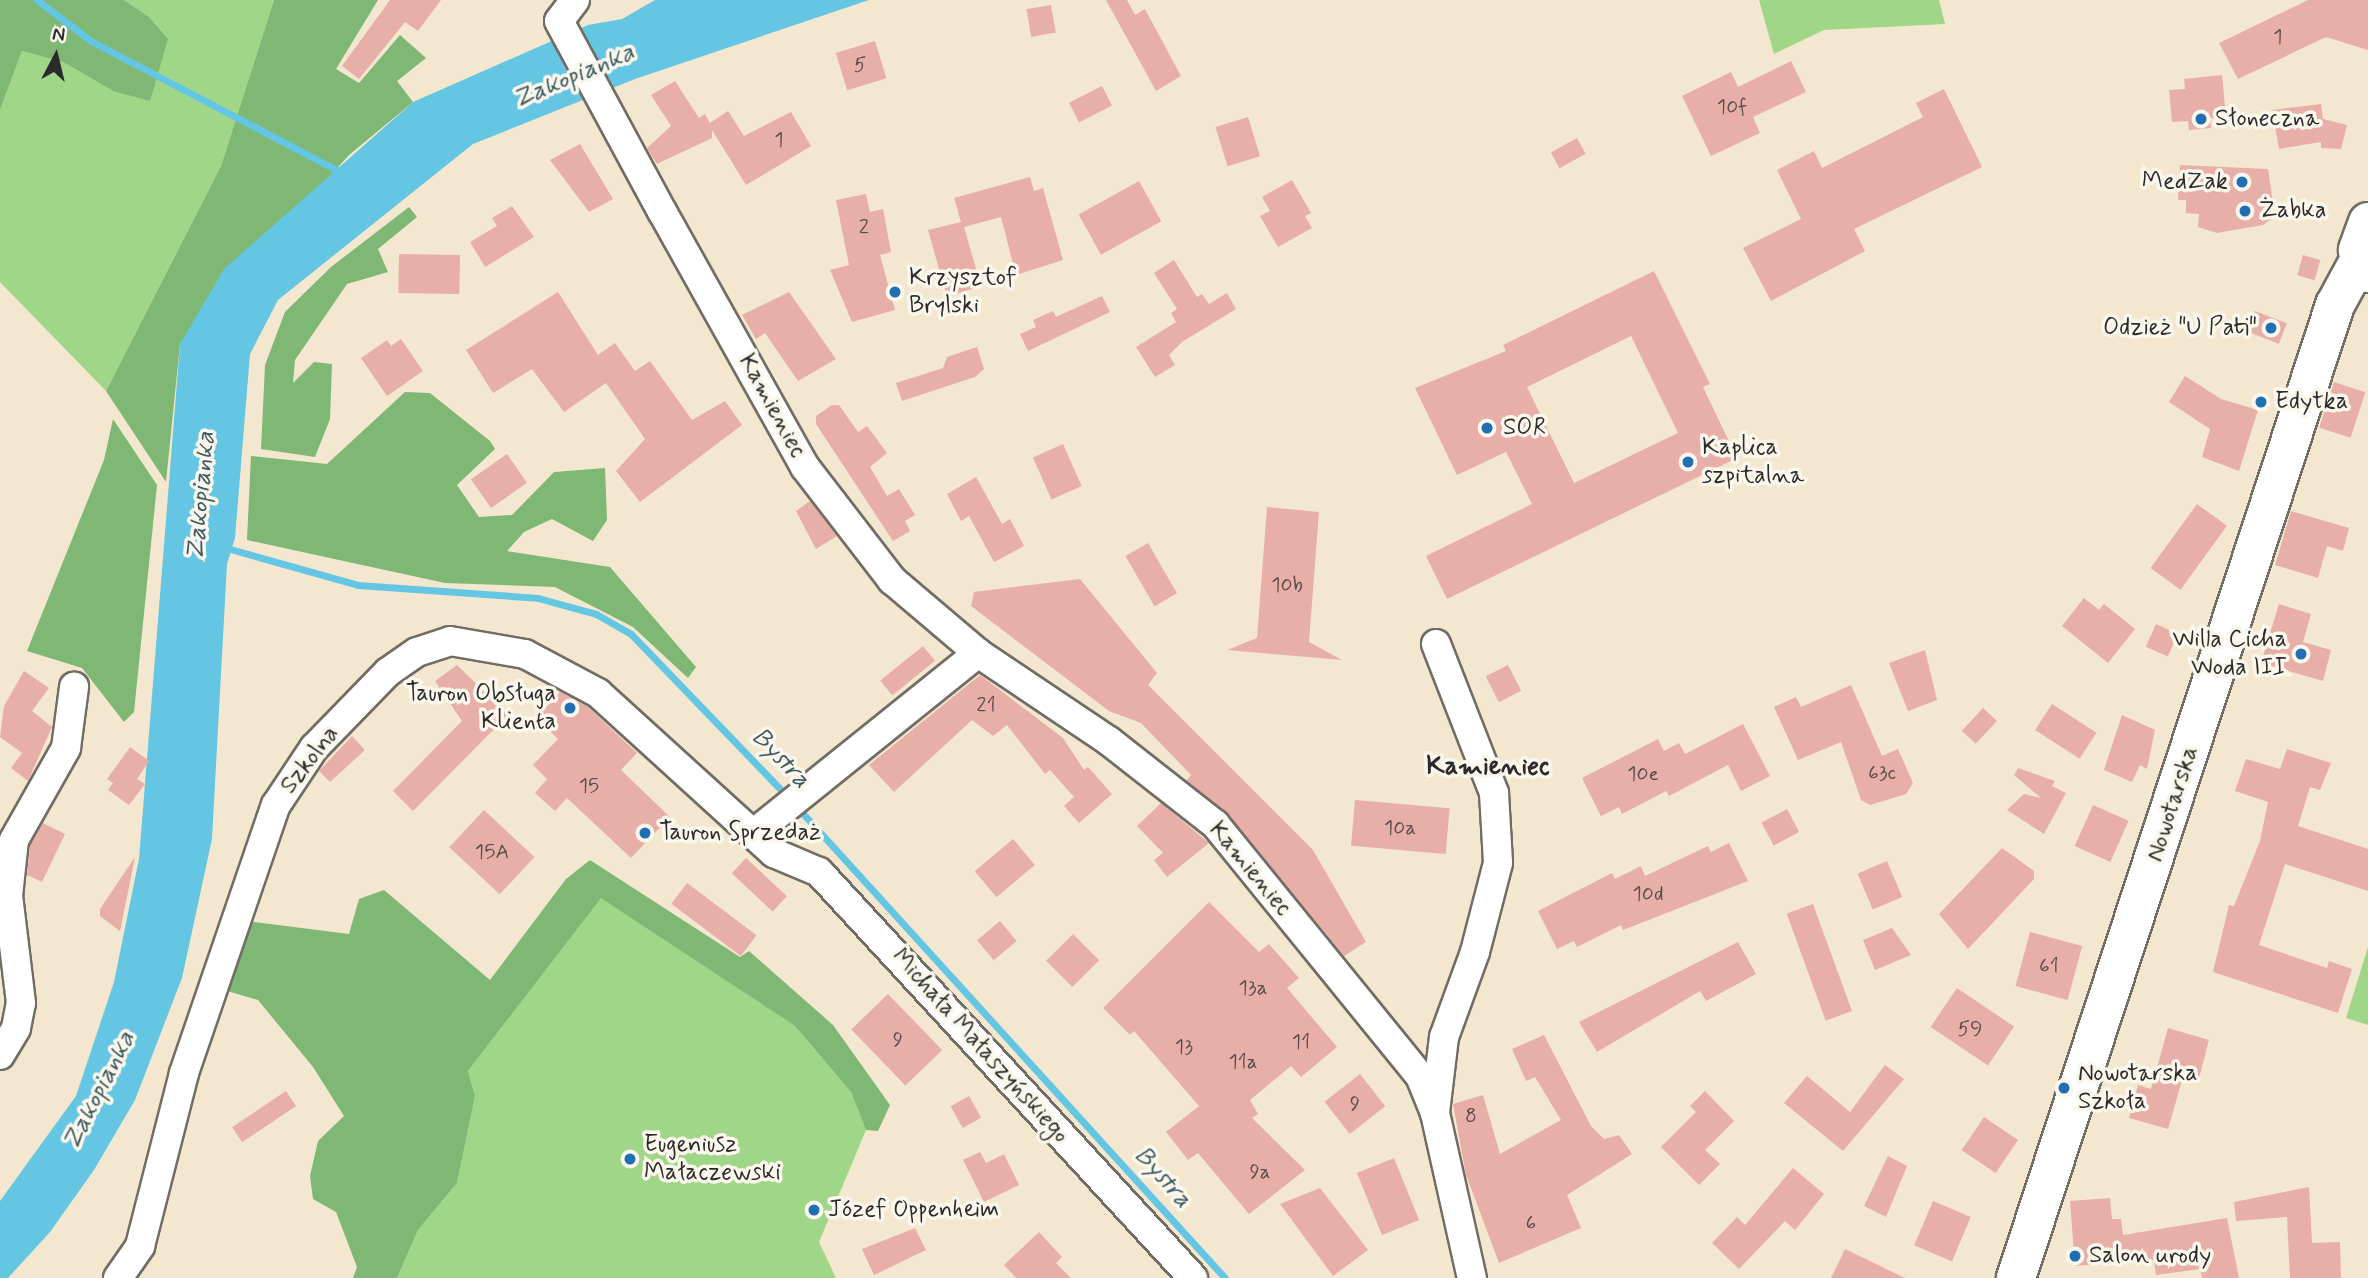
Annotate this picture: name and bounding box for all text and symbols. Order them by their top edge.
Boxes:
north arrow [21,21,91,91]
text: N [51,21,66,48]
house number: 1 [2273,24,2283,50]
water label: Zakopianka [509,37,639,117]
house number: 5 [854,52,866,78]
house number: 10f [1717,94,1747,120]
place label: Słoneczna [2215,105,2319,133]
marker: Słoneczna [2193,111,2209,127]
house number: 1 [774,127,784,153]
place label: MedZak [2142,168,2228,196]
marker: MedZak [2234,174,2250,190]
place label: Żabka [2259,197,2327,225]
marker: Żabka [2237,203,2253,219]
house number: 2 [859,214,869,240]
place label: Krzysztof Brylski [909,264,1017,320]
marker: Krzysztof Brylski [887,284,903,300]
place label: Odzież "U Pati" [2103,314,2257,342]
marker: Odzież "U Pati" [2263,320,2279,336]
street label: Kamieniec [732,349,812,463]
place label: Edytka [2275,388,2348,416]
marker: Edytka [2253,394,2269,410]
place label: SOR [1503,414,1546,442]
marker: SOR [1477,418,1497,438]
water label: Zakopianka [181,431,223,561]
place label: Kaplica szpitalna [1702,434,1804,490]
marker: Kaplica szpitalna [1680,454,1696,470]
house number: 10b [1271,572,1303,598]
place label: Willa Cicha Woda III [2173,626,2287,682]
marker: Willa Cicha Woda III [2293,646,2309,662]
place label: Tauron Obsługa Klienta [407,680,556,736]
house number: 21 [976,692,996,718]
marker: Tauron Obsługa Klienta [562,700,578,716]
street label: Szkolna [275,720,345,800]
water label: Bystra [744,722,816,796]
street label: Nowotarska [2141,743,2205,865]
district label: Kamieniec [1426,752,1550,784]
house number: 63c [1868,760,1896,786]
house number: 10e [1627,761,1659,787]
house number: 15 [579,773,599,799]
house number: 10a [1384,815,1416,841]
street label: Kamieniec [1202,816,1298,922]
place label: Tauron Sprzedaż [659,819,822,847]
marker: Tauron Sprzedaż [637,825,653,841]
house number: 15A [475,839,509,865]
house number: 10d [1632,881,1664,907]
street label: Michała Małaszyńskiego [885,943,1075,1149]
house number: 61 [2039,953,2059,979]
house number: 13a [1238,975,1268,1001]
house number: 59 [1957,1016,1983,1042]
water label: Zakopianka [57,1027,143,1155]
house number: 9 [893,1027,903,1053]
house number: 11 [1292,1029,1310,1055]
house number: 13 [1175,1034,1193,1060]
house number: 11a [1228,1049,1258,1075]
place label: Nowotarska Szkoła [2078,1060,2198,1116]
marker: Nowotarska Szkoła [2056,1080,2072,1096]
house number: 9 [1350,1091,1360,1117]
house number: 8 [1465,1103,1477,1129]
place label: Eugeniusz Małaczewski [644,1131,781,1187]
water label: Bystra [1126,1141,1198,1215]
marker: Eugeniusz Małaczewski [622,1151,638,1167]
house number: 9a [1249,1159,1271,1185]
place label: Józef Oppenheim [828,1196,1005,1224]
marker: Józef Oppenheim [806,1202,822,1218]
house number: 6 [1526,1210,1536,1236]
place label: Salon urody [2089,1242,2209,1270]
marker: Salon urody [2067,1248,2083,1264]

